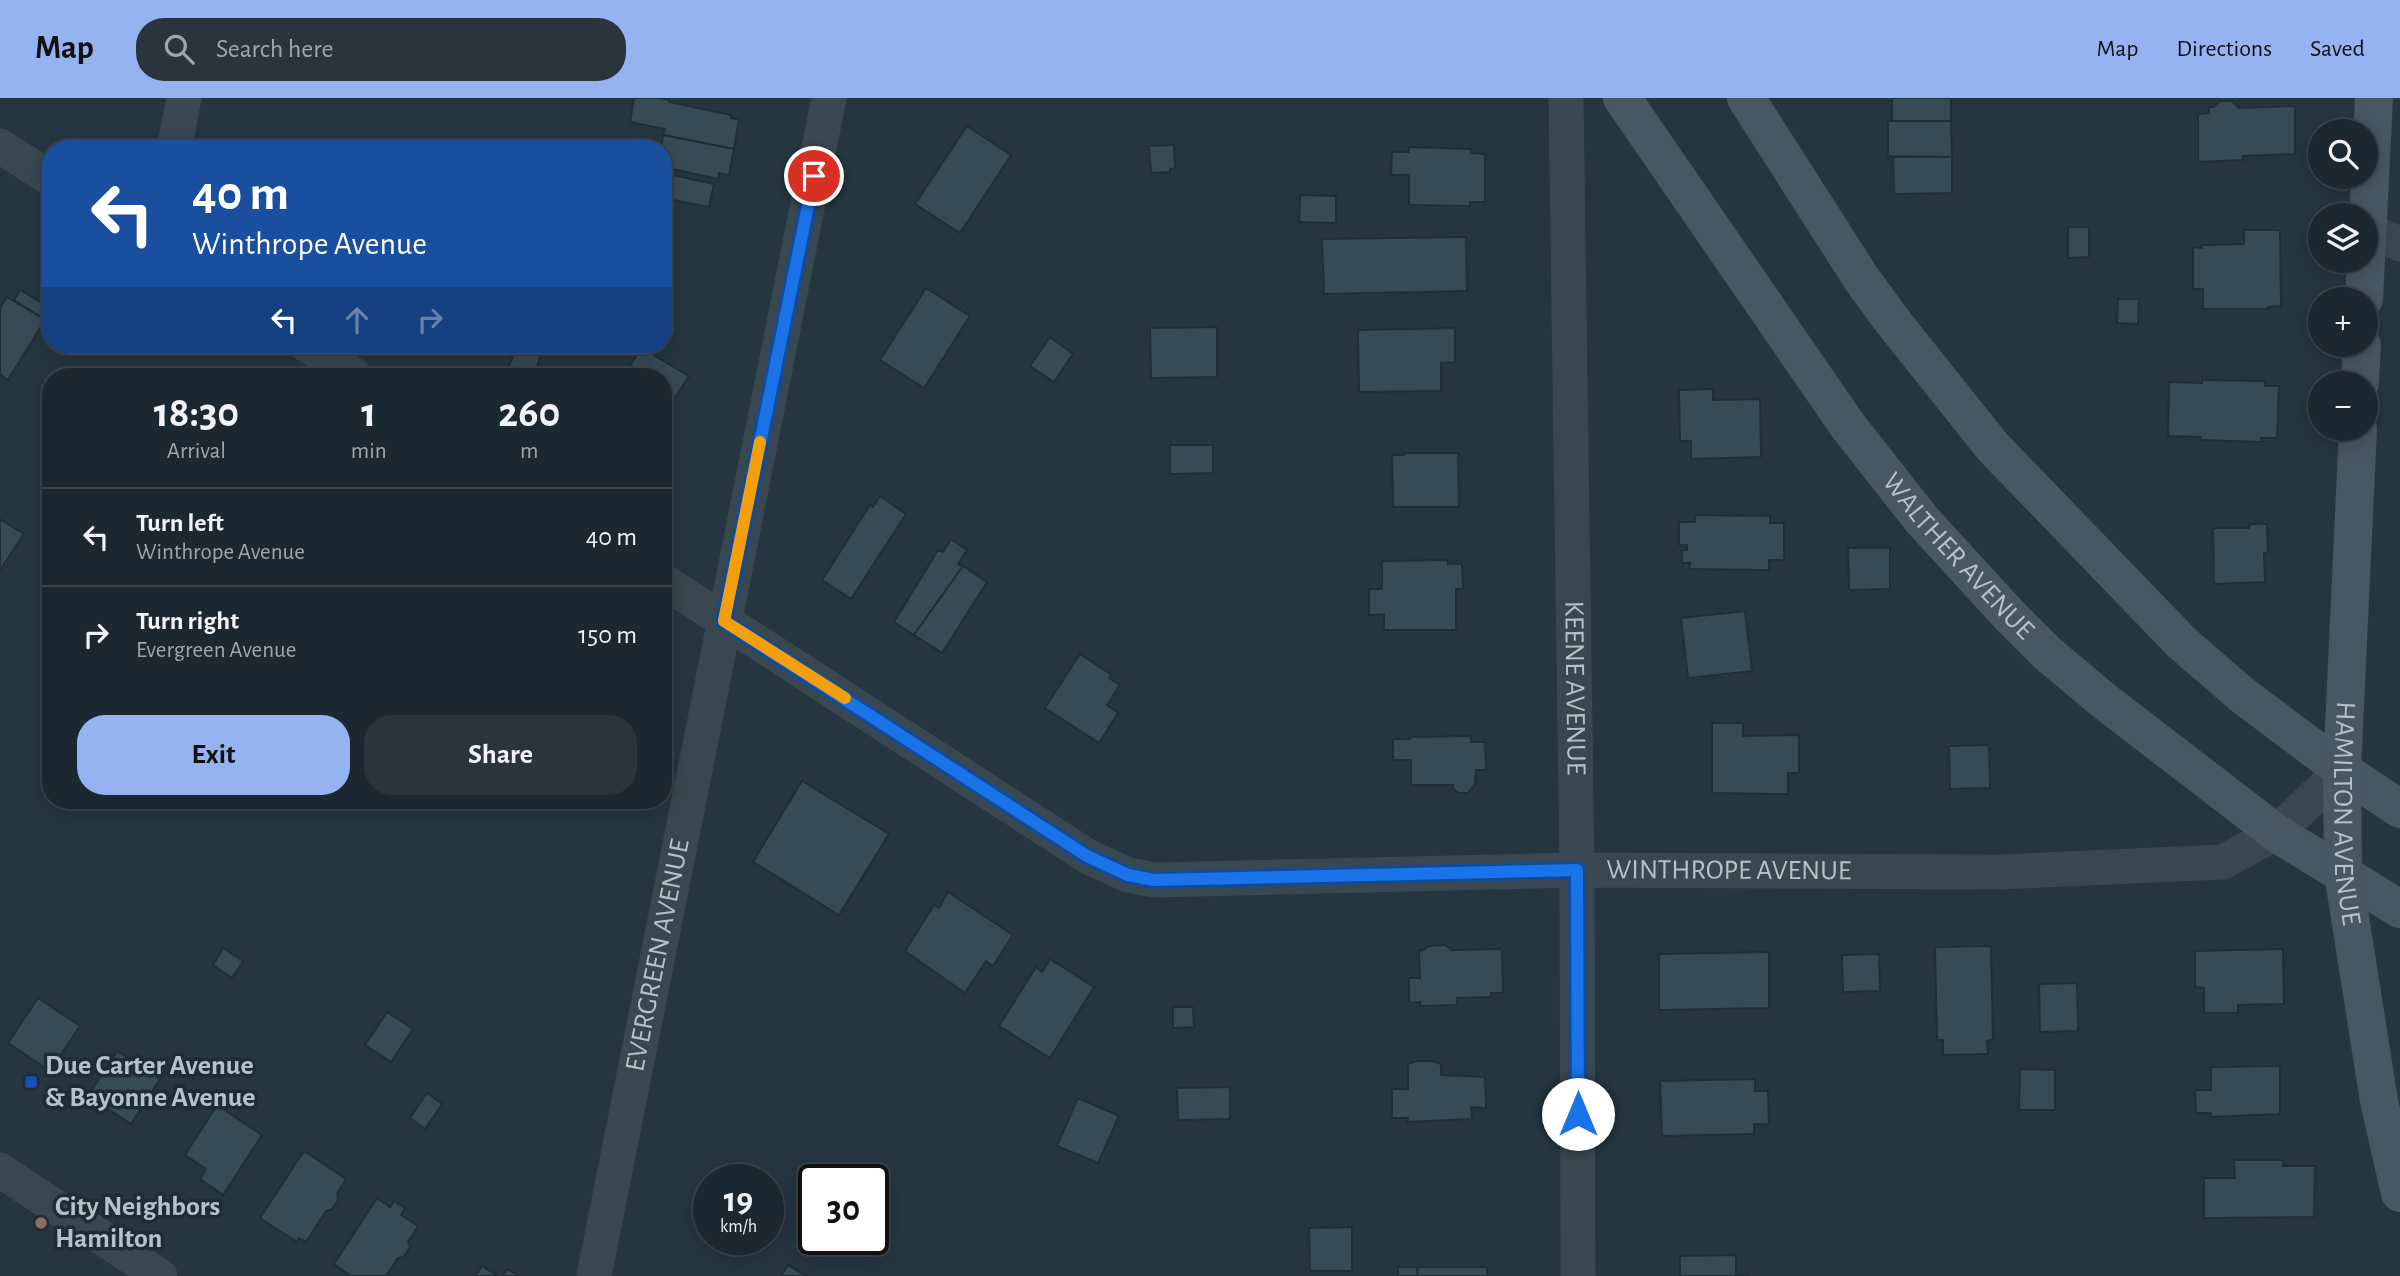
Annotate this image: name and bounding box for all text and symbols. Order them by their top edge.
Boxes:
search box [136,18,626,81]
icon: search [160,30,198,68]
text: Map [35,32,94,65]
text: Search here [216,36,334,62]
text: Map [2096,37,2138,61]
text: Directions [2176,37,2272,61]
text: Saved [2310,37,2365,61]
map controls [2308,119,2378,441]
button: search [2308,119,2378,189]
pin [784,146,844,206]
icon: arrive [795,157,833,195]
icon: left [77,168,168,259]
text: 40 m [192,170,289,219]
button: layers [2308,203,2378,273]
text: Winthrope Avenue [192,228,427,260]
button: + [2308,287,2378,357]
icon: left [265,301,303,339]
icon: ahead [338,301,376,339]
icon: right [411,301,449,339]
button: − [2308,371,2378,441]
text: 18:30 [154,392,239,434]
text: 1 [361,392,376,434]
text: 260 [498,392,560,434]
text: Arrival [167,440,226,463]
text: min [351,440,387,463]
text: m [520,440,539,463]
street label: WALTHER AVENUE [1877,468,2039,645]
text: Turn left [136,510,224,536]
icon: left [77,518,115,556]
text: 40 m [586,524,637,550]
text: Winthrope Avenue [136,541,305,564]
street label: KEENE AVENUE [1559,600,1590,775]
text: Turn right [136,608,239,634]
icon: right [77,616,115,654]
text: 150 m [578,622,637,648]
text: Evergreen Avenue [136,639,296,662]
street label: HAMILTON AVENUE [2328,701,2365,927]
button: Exit [77,715,350,795]
button: Share [364,715,637,795]
street label: EVERGREEN AVENUE [621,837,695,1074]
street label: WINTHROPE AVENUE [1606,856,1851,885]
place label: Due Carter Avenue & Bayonne Avenue [45,1052,255,1112]
marker: Due Carter Avenue & Bayonne Avenue [23,1074,39,1090]
position arrow [1541,1077,1615,1151]
speed limit sign: 30 [798,1164,889,1255]
text: 19 [724,1183,753,1218]
place label: City Neighbors Hamilton [55,1193,220,1253]
marker: City Neighbors Hamilton [33,1215,49,1231]
text: km/h [720,1218,757,1236]

